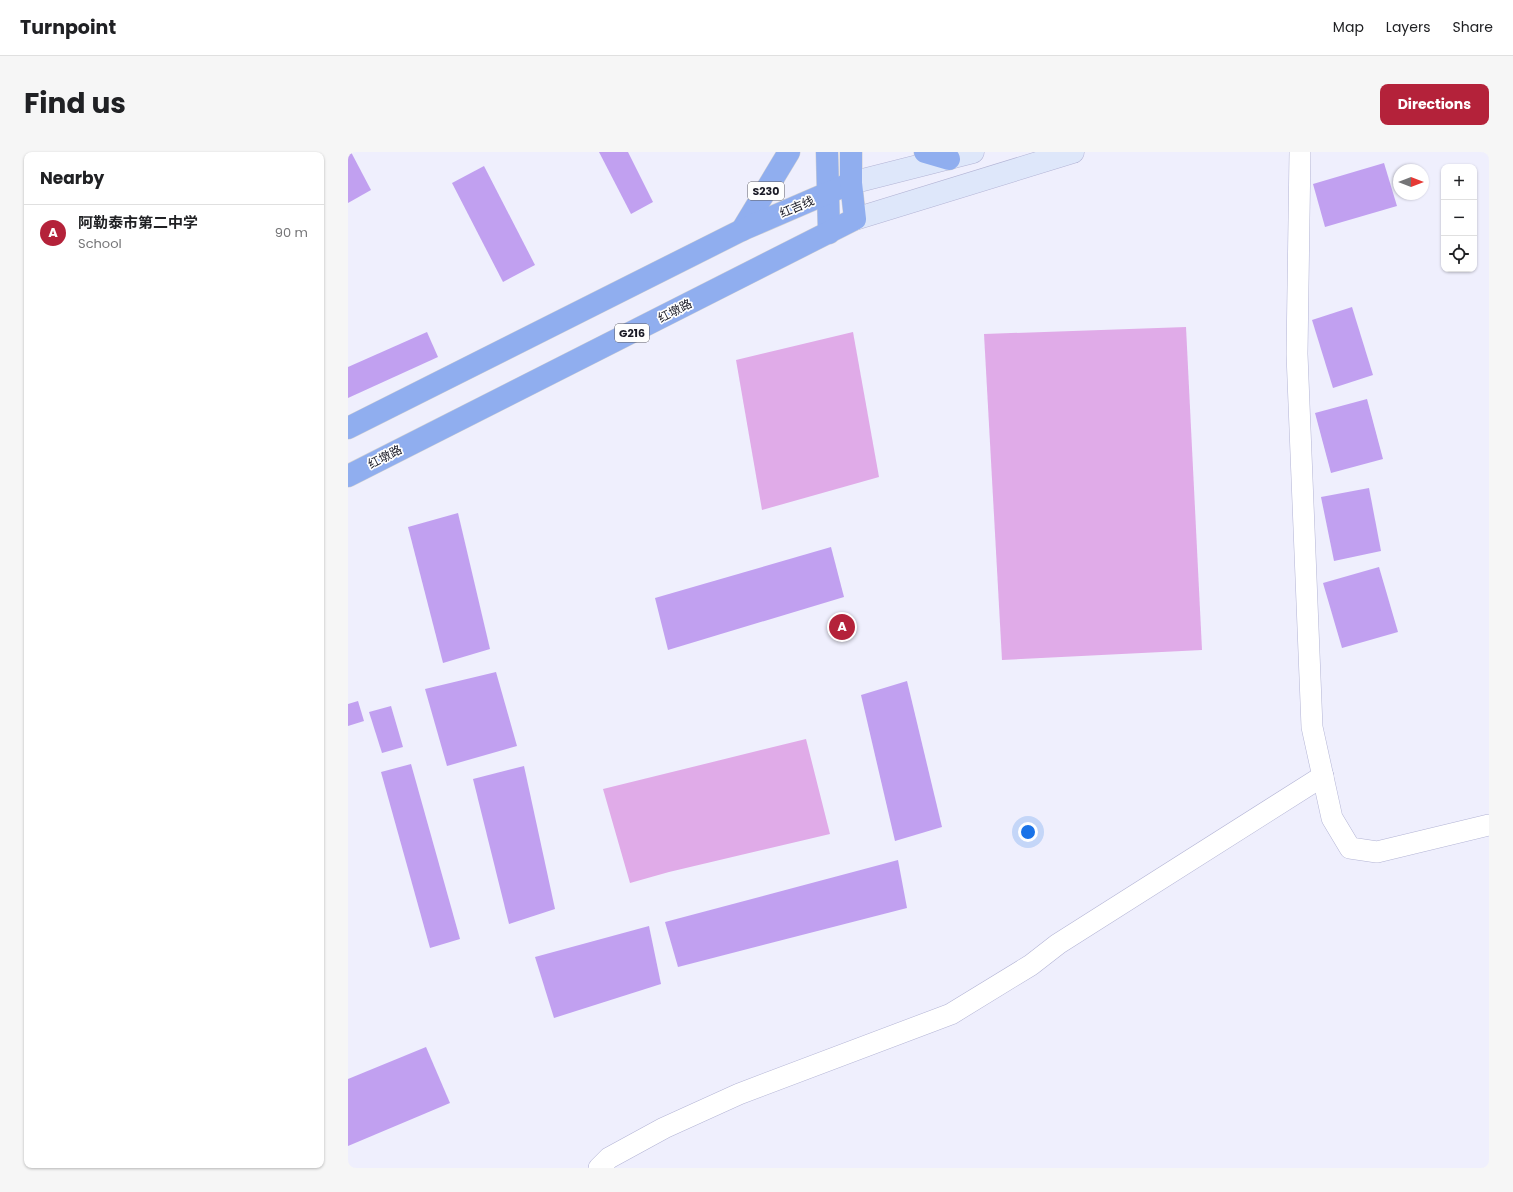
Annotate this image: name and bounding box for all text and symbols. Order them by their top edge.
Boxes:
text: Turnpoint [20,14,116,41]
text: Map [1333,17,1364,37]
text: Layers [1386,17,1430,37]
text: Share [1452,17,1493,37]
text: Find us [24,84,126,123]
button: Directions [1380,84,1489,125]
north arrow [1393,164,1429,200]
map controls [1441,164,1477,272]
button: + [1441,164,1477,200]
text: Nearby [40,166,104,190]
road number: S230 [748,182,784,200]
street label: 红吉线 [777,192,817,221]
button: − [1441,200,1477,236]
text: 阿勒泰市第二中学 [78,212,198,233]
text: A [48,223,58,242]
text: 90 m [275,223,308,242]
text: School [78,234,122,253]
button: locate [1441,236,1477,272]
street label: 红墩路 [655,295,695,326]
road number: G216 [615,324,649,342]
street label: 红墩路 [365,441,405,472]
pin: A [829,612,855,642]
your location [1018,822,1038,842]

